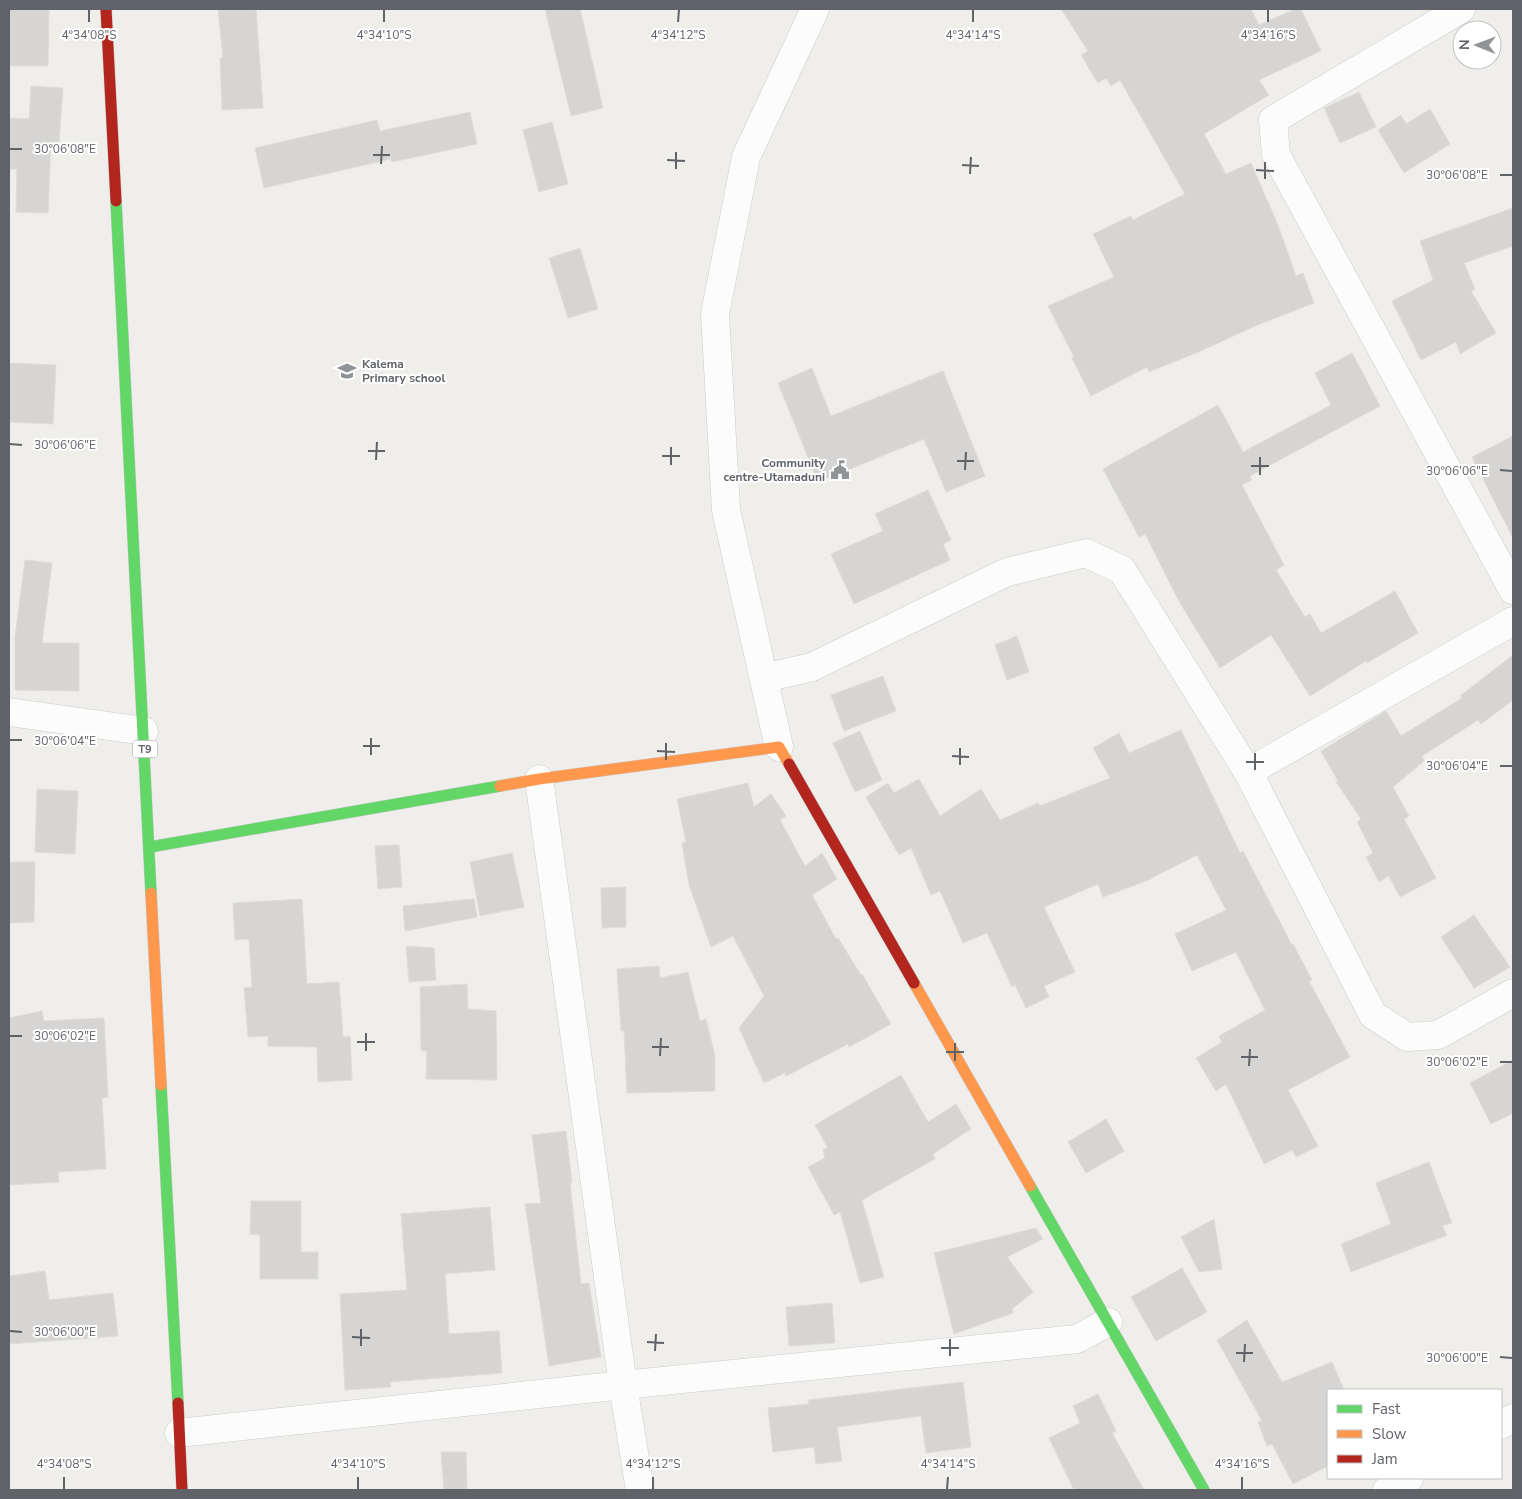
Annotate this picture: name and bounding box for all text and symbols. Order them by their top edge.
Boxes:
north arrow [1452,20,1502,70]
text: 4°34'08"S [61,27,117,43]
text: 4°34'10"S [356,27,412,43]
text: 4°34'12"S [650,27,706,43]
text: 4°34'14"S [945,27,1001,43]
text: 4°34'16"S [1240,27,1296,43]
text: N [1455,39,1474,50]
text: 30°06'08"E [34,141,96,157]
text: 30°06'08"E [1426,167,1488,183]
place label: Kalema Primary school [362,356,446,386]
school or university icon: Kalema Primary school [336,360,358,382]
text: 30°06'06"E [34,437,96,453]
place label: Community centre-Utamaduni [724,455,826,485]
public building icon: Community centre-Utamaduni [829,459,851,481]
text: 30°06'06"E [1426,463,1488,479]
text: 30°06'04"E [34,733,96,749]
road number: T9 [132,741,158,758]
text: 30°06'04"E [1426,758,1488,774]
text: 30°06'02"E [34,1028,96,1044]
text: 30°06'02"E [1426,1054,1488,1070]
text: 30°06'00"E [34,1324,96,1340]
text: 30°06'00"E [1426,1350,1488,1366]
legend [1327,1389,1502,1479]
text: Fast [1372,1399,1401,1419]
text: Slow [1372,1424,1407,1444]
text: Jam [1371,1449,1398,1469]
text: 4°34'08"S [36,1456,92,1472]
text: 4°34'10"S [330,1456,386,1472]
text: 4°34'12"S [625,1456,681,1472]
text: 4°34'14"S [920,1456,976,1472]
text: 4°34'16"S [1214,1456,1270,1472]

